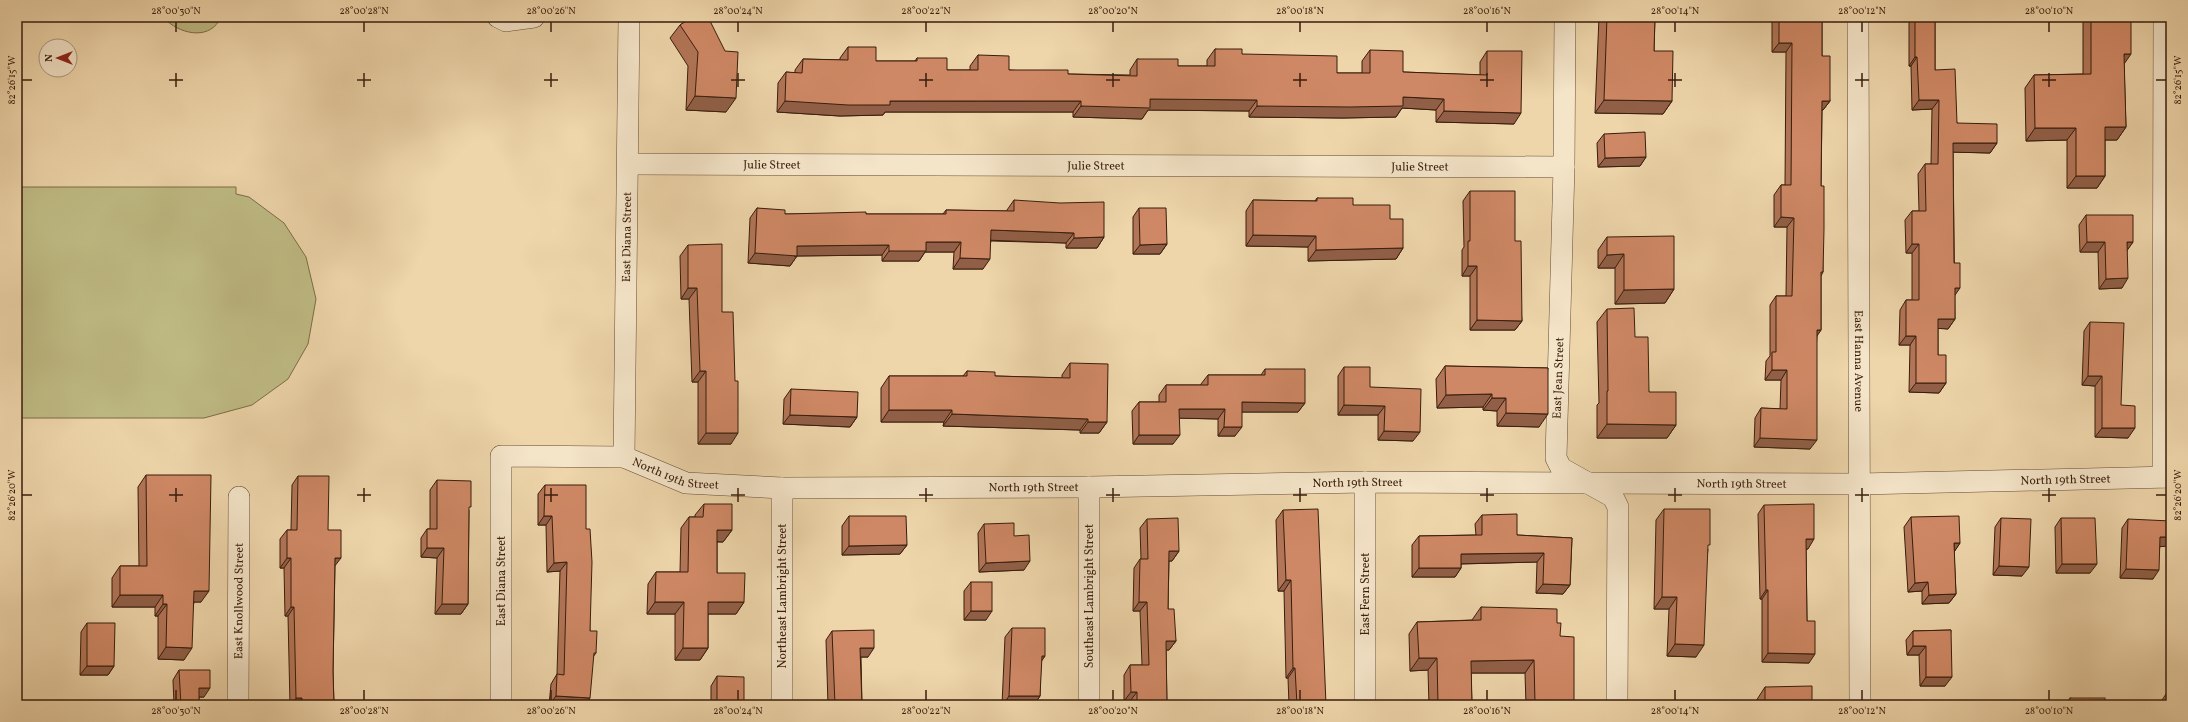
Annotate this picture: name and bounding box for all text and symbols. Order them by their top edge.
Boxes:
text: 28°00'30"N [151,4,201,18]
text: 28°00'28"N [339,4,389,18]
text: 28°00'26"N [526,4,576,18]
text: 28°00'24"N [713,4,763,18]
text: 28°00'22"N [901,4,951,18]
text: 28°00'20"N [1088,4,1138,18]
text: 28°00'18"N [1276,4,1324,18]
text: 28°00'16"N [1463,4,1511,18]
text: 28°00'14"N [1651,4,1700,18]
text: 28°00'12"N [1838,4,1887,18]
text: 28°00'10"N [2025,4,2074,18]
north arrow [38,38,78,78]
text: N [42,54,57,62]
text: 82°26'15"W [5,56,19,104]
text: 82°26'15"W [2171,56,2185,104]
street label: Julie Street [743,157,801,174]
street label: Julie Street [1067,158,1125,175]
street label: Julie Street [1391,159,1449,176]
street label: East Diana Street [619,192,636,282]
street label: East Hanna Avenue [1850,310,1866,412]
street label: East Jean Street [1550,337,1568,419]
street label: North 19th Street [630,454,719,494]
text: 82°26'20"W [5,469,19,521]
text: 82°26'20"W [2171,469,2185,521]
street label: North 19th Street [2020,471,2111,489]
street label: North 19th Street [1312,475,1403,492]
street label: North 19th Street [1696,476,1787,493]
street label: North 19th Street [988,480,1079,496]
street label: Northeast Lambright Street [775,524,791,668]
street label: Southeast Lambright Street [1082,524,1098,668]
street label: East Diana Street [494,536,510,626]
street label: East Knollwood Street [231,543,248,659]
street label: East Fern Street [1358,553,1374,635]
text: 28°00'30"N [151,704,201,718]
text: 28°00'28"N [339,704,389,718]
text: 28°00'26"N [526,704,576,718]
text: 28°00'24"N [713,704,763,718]
text: 28°00'22"N [901,704,951,718]
text: 28°00'20"N [1088,704,1138,718]
text: 28°00'18"N [1276,704,1324,718]
text: 28°00'16"N [1463,704,1511,718]
text: 28°00'14"N [1651,704,1700,718]
text: 28°00'12"N [1838,704,1887,718]
text: 28°00'10"N [2025,704,2074,718]

